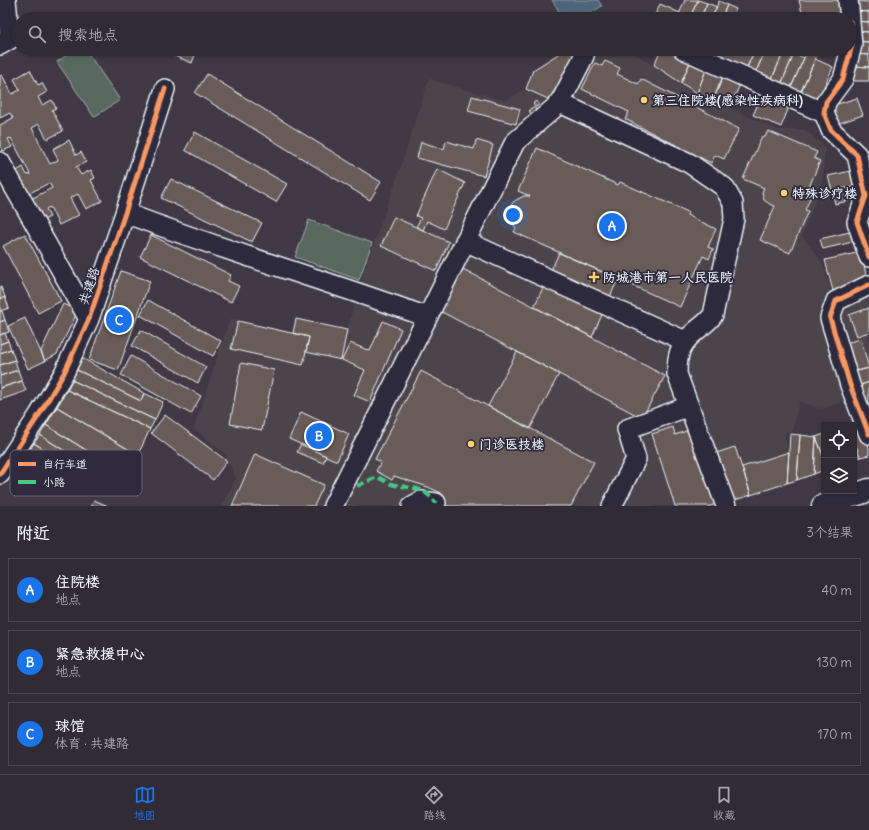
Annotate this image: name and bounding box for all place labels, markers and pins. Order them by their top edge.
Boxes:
place label: 第三住院楼(感染性疾病科) [652,92,803,109]
marker: 第三住院楼(感染性疾病科) [639,95,649,105]
place label: 特殊诊疗楼 [792,185,857,202]
marker: 特殊诊疗楼 [779,188,789,198]
pin: A [599,211,625,241]
place label: 防城港市第一人民医院 [603,269,733,286]
marker: 防城港市第一人民医院 [588,271,600,283]
pin: C [106,305,132,335]
pin: B [306,421,332,451]
place label: 门诊医技楼 [479,436,544,453]
marker: 门诊医技楼 [466,439,476,449]

